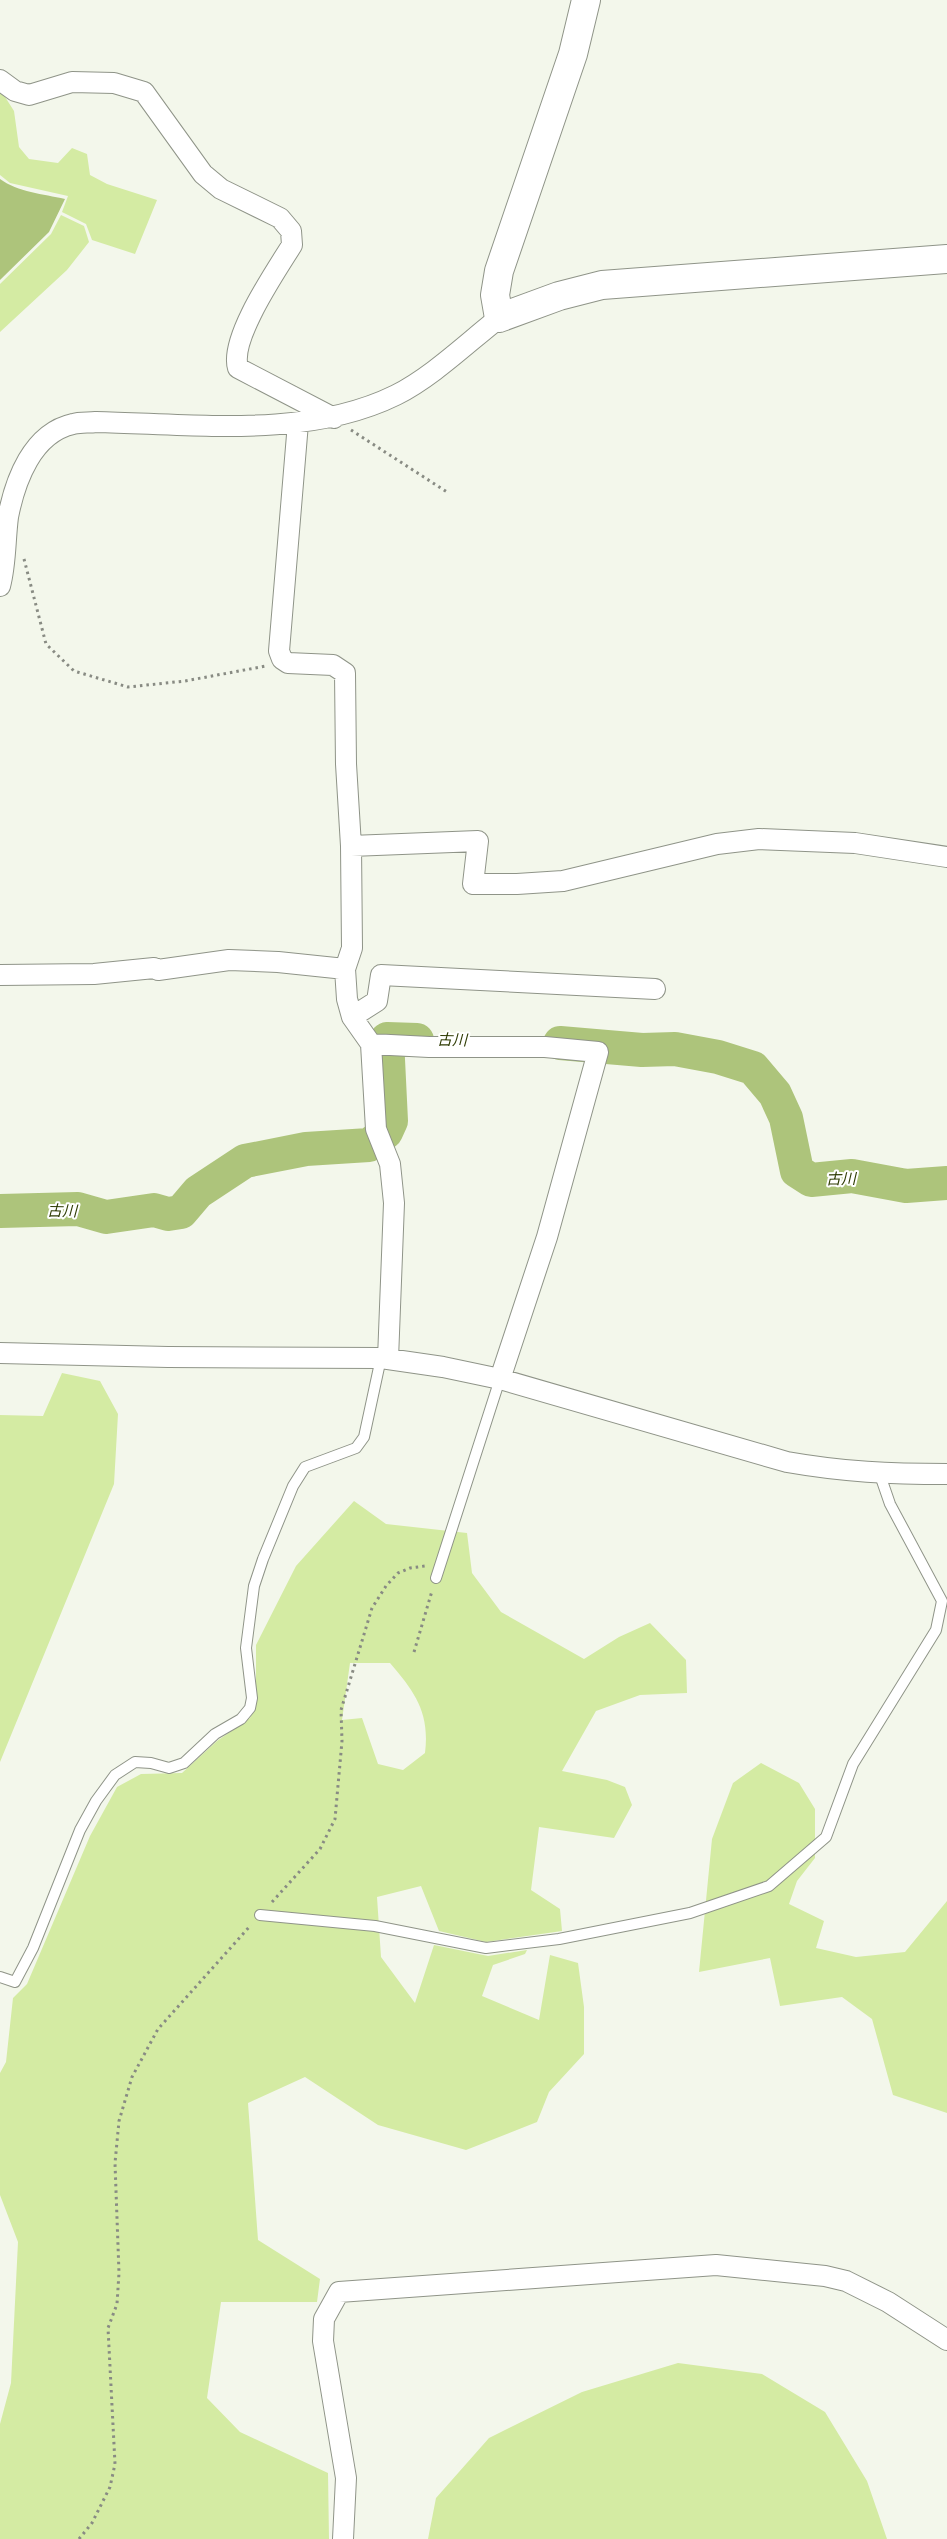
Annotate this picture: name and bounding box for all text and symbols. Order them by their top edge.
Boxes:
water label: 古川 [437,1030,469,1048]
water label: 古川 [826,1169,858,1187]
water label: 古川 [47,1201,79,1219]

